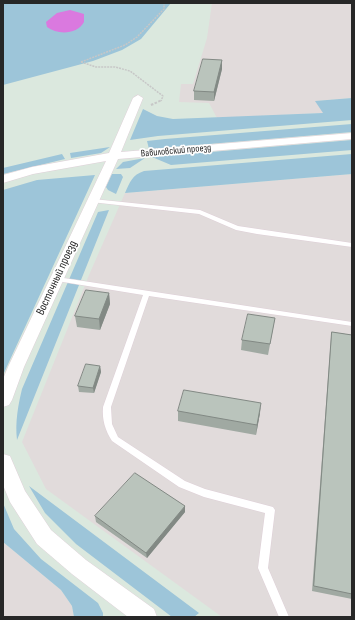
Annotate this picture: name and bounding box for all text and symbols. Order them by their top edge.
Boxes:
street label: Вавиловский проезд [140,142,212,160]
street label: Восточный проезд [33,238,81,318]

